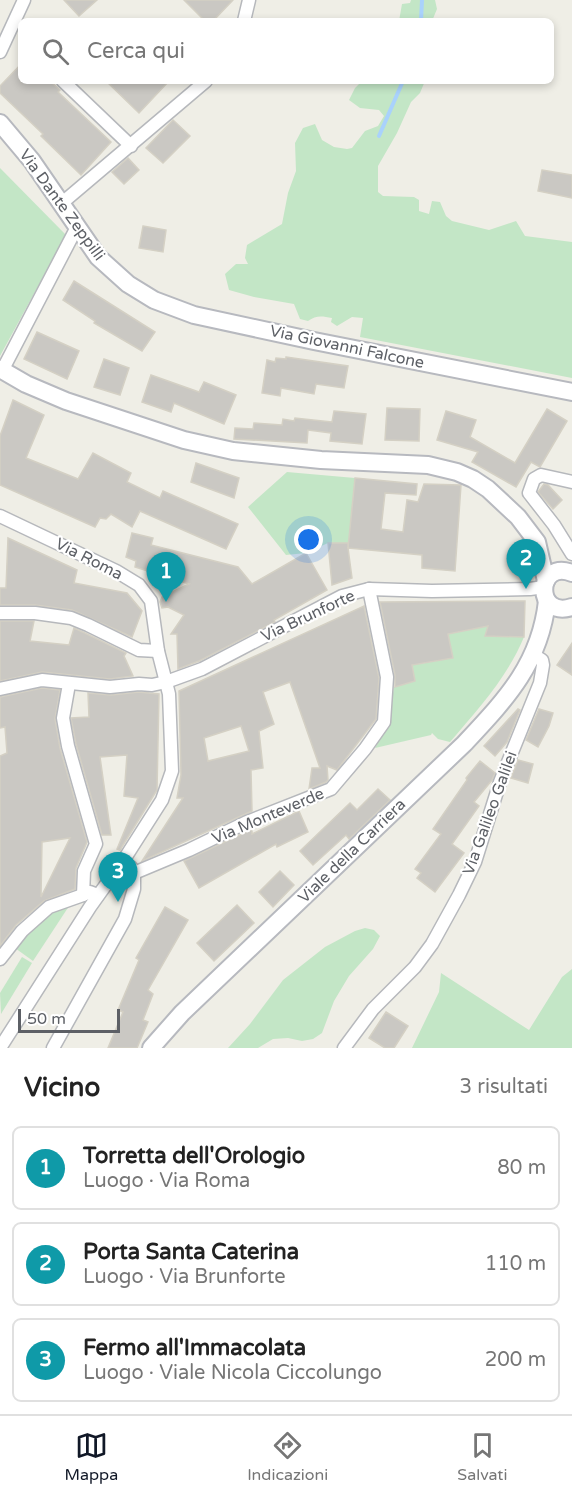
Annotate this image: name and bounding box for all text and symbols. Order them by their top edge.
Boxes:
search box [18,18,554,84]
icon: search [39,35,72,68]
text: Cerca qui [87,38,185,64]
street label: Via Dante Zeppilli [15,145,109,265]
street label: Via Giovanni Falcone [268,321,426,373]
your location [294,525,323,554]
street label: Via Roma [52,534,126,584]
pin: 2 [506,540,546,589]
pin: 1 [146,552,186,602]
street label: Via Brunforte [258,586,358,646]
street label: Via Galileo Galilei [458,748,522,878]
street label: Via Monteverde [209,783,327,849]
street label: Viale della Carriera [294,795,410,907]
pin: 3 [98,852,138,902]
scale bar [18,1006,120,1034]
text: 50 m [27,1009,66,1029]
text: Vicino [24,1072,100,1103]
text: 3 risultati [460,1075,548,1099]
text: Torretta dell'Orologio [83,1143,305,1169]
text: 1 [39,1156,52,1180]
text: 80 m [497,1156,546,1180]
text: Luogo · Via Roma [83,1169,250,1193]
text: Porta Santa Caterina [83,1239,299,1265]
text: 2 [39,1252,52,1276]
text: 110 m [485,1252,546,1276]
text: Luogo · Via Brunforte [83,1265,286,1289]
text: Fermo all'Immacolata [83,1335,306,1361]
text: 3 [39,1348,52,1372]
text: 200 m [485,1348,546,1372]
text: Luogo · Viale Nicola Ciccolungo [83,1361,382,1385]
tab: Mappa [65,1429,118,1485]
tab: Indicazioni [247,1429,328,1485]
tab: Salvati [457,1429,507,1485]

